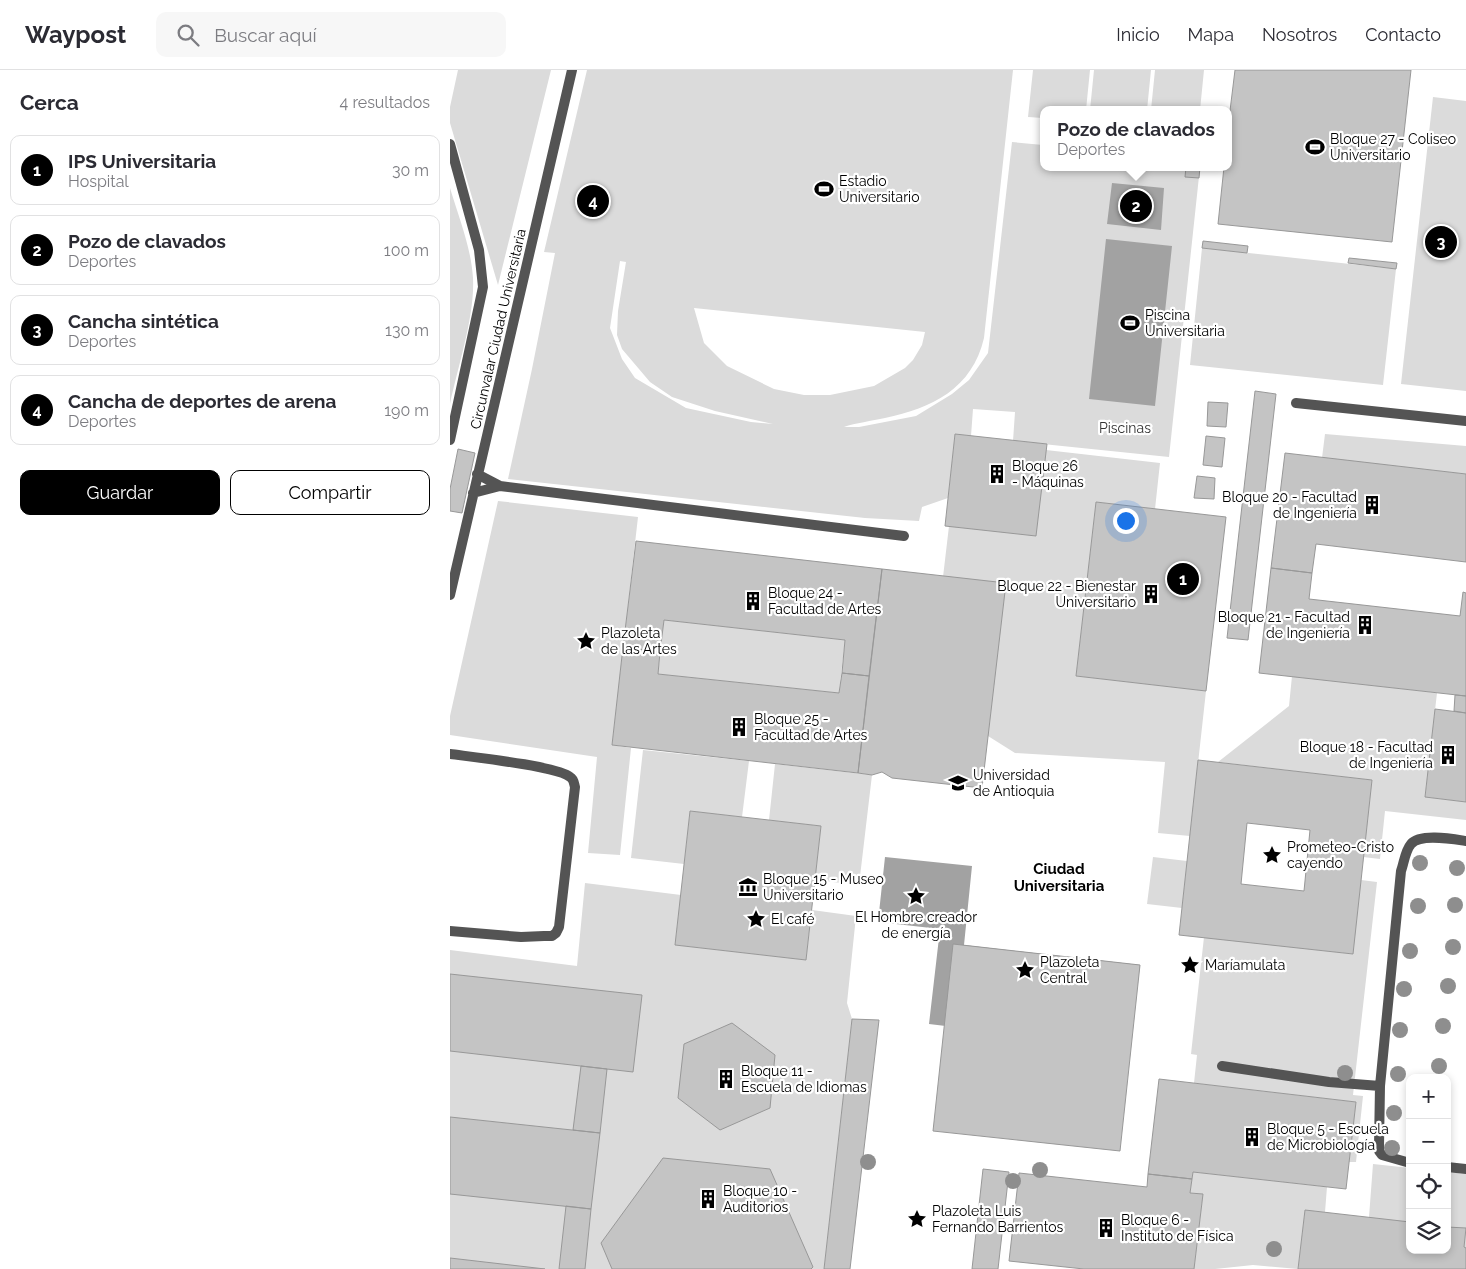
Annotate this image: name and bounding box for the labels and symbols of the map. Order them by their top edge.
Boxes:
place label: Bloque 27 - Coliseo Universitario [1330,131,1456,163]
sports icon: Bloque 27 - Coliseo Universitario [1304,136,1326,158]
place label: Estadio Universitario [839,173,919,205]
sports icon: Estadio Universitario [813,178,835,200]
pin: 4 [577,182,609,220]
pin: 2 [1120,187,1152,225]
pin: 3 [1425,223,1457,261]
street label: Circunvalar Ciudad Universitaria [467,227,529,431]
place label: Piscina Universitaria [1145,307,1225,339]
sports icon: Piscina Universitaria [1119,312,1141,334]
park label: Piscinas [1099,420,1151,436]
place label: Bloque 26 - Máquinas [1012,458,1084,490]
building icon: Bloque 26 - Máquinas [986,463,1008,485]
place label: Bloque 20 - Facultad de Ingeniería [1222,489,1357,521]
building icon: Bloque 20 - Facultad de Ingeniería [1361,494,1383,516]
your location [1113,508,1139,534]
pin: 1 [1167,560,1199,598]
place label: Bloque 22 - Bienestar Universitario [997,578,1136,610]
building icon: Bloque 22 - Bienestar Universitario [1140,583,1162,605]
place label: Bloque 24 - Facultad de Artes [768,585,882,617]
building icon: Bloque 24 - Facultad de Artes [742,590,764,612]
place label: Bloque 21 - Facultad de Ingeniería [1218,609,1350,641]
building icon: Bloque 21 - Facultad de Ingeniería [1354,614,1376,636]
place label: Plazoleta de las Artes [601,625,677,657]
place icon: Plazoleta de las Artes [575,630,597,652]
place label: Bloque 25 - Facultad de Artes [754,711,868,743]
building icon: Bloque 25 - Facultad de Artes [728,716,750,738]
place label: Bloque 18 - Facultad de Ingeniería [1300,739,1433,771]
building icon: Bloque 18 - Facultad de Ingeniería [1437,744,1459,766]
place label: Universidad de Antioquia [973,767,1054,799]
school or university icon: Universidad de Antioquia [947,772,969,794]
place label: Prometeo-Cristo cayendo [1287,839,1394,871]
place icon: Prometeo-Cristo cayendo [1261,844,1283,866]
district label: Ciudad Universitaria [1014,860,1105,895]
place label: Bloque 15 - Museo Universitario [763,871,884,903]
museum icon: Bloque 15 - Museo Universitario [737,876,759,898]
place icon: El Hombre creador de energía [905,885,927,907]
place icon: El café [745,908,767,930]
place label: El Hombre creador de energía [855,909,977,941]
place label: El café [771,911,814,927]
place label: Plazoleta Central [1040,954,1100,986]
place icon: Maríamulata [1179,954,1201,976]
place label: Maríamulata [1205,957,1285,973]
place icon: Plazoleta Central [1014,959,1036,981]
place label: Bloque 11 - Escuela de Idiomas [741,1063,867,1095]
building icon: Bloque 11 - Escuela de Idiomas [715,1068,737,1090]
place label: Bloque 5 - Escuela de Microbiología [1267,1121,1389,1153]
building icon: Bloque 5 - Escuela de Microbiología [1241,1126,1263,1148]
place label: Bloque 10 - Auditorios [723,1183,797,1215]
building icon: Bloque 10 - Auditorios [697,1188,719,1210]
place label: Plazoleta Luis Fernando Barrientos [932,1203,1064,1235]
place icon: Plazoleta Luis Fernando Barrientos [906,1208,928,1230]
place label: Bloque 6 - Instituto de Física [1121,1212,1234,1244]
building icon: Bloque 6 - Instituto de Física [1095,1217,1117,1239]

